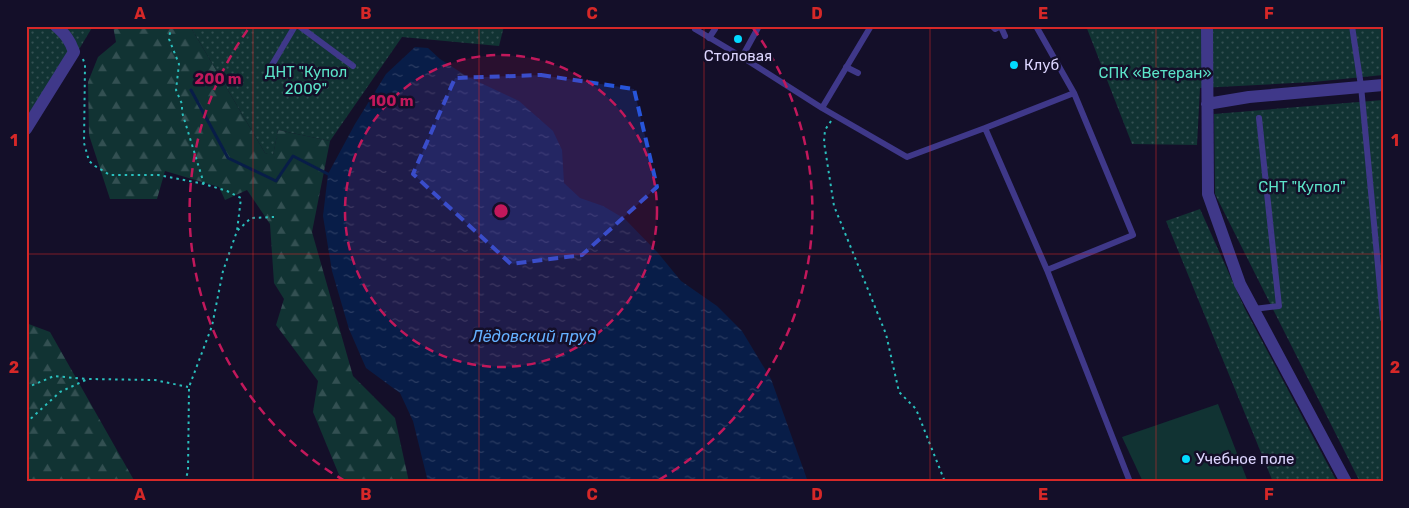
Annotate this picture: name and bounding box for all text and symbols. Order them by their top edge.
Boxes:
text: A [134,4,146,23]
text: B [360,4,372,23]
text: C [586,4,598,23]
text: D [811,4,823,23]
text: E [1038,4,1048,23]
text: F [1264,4,1274,23]
marker: Столовая [732,33,744,45]
place label: Столовая [704,47,772,65]
place label: Клуб [1024,56,1059,74]
marker: Клуб [1008,59,1020,71]
park label: ДНТ "Купол 2009" [265,63,347,98]
park label: СПК «Ветеран» [1098,64,1212,82]
text: 200 m [194,70,242,88]
text: 100 m [369,92,413,110]
text: 1 [10,131,18,150]
text: 1 [1391,131,1399,150]
park label: СНТ "Купол" [1258,178,1346,196]
centre of rings [492,202,510,220]
water label: Лёдовский пруд [470,327,597,346]
text: 2 [9,358,19,377]
text: 2 [1390,358,1400,377]
place label: Учебное поле [1196,450,1294,468]
marker: Учебное поле [1180,453,1192,465]
text: A [134,485,146,504]
text: B [360,485,372,504]
text: C [586,485,598,504]
text: D [811,485,823,504]
text: E [1038,485,1048,504]
text: F [1264,485,1274,504]

